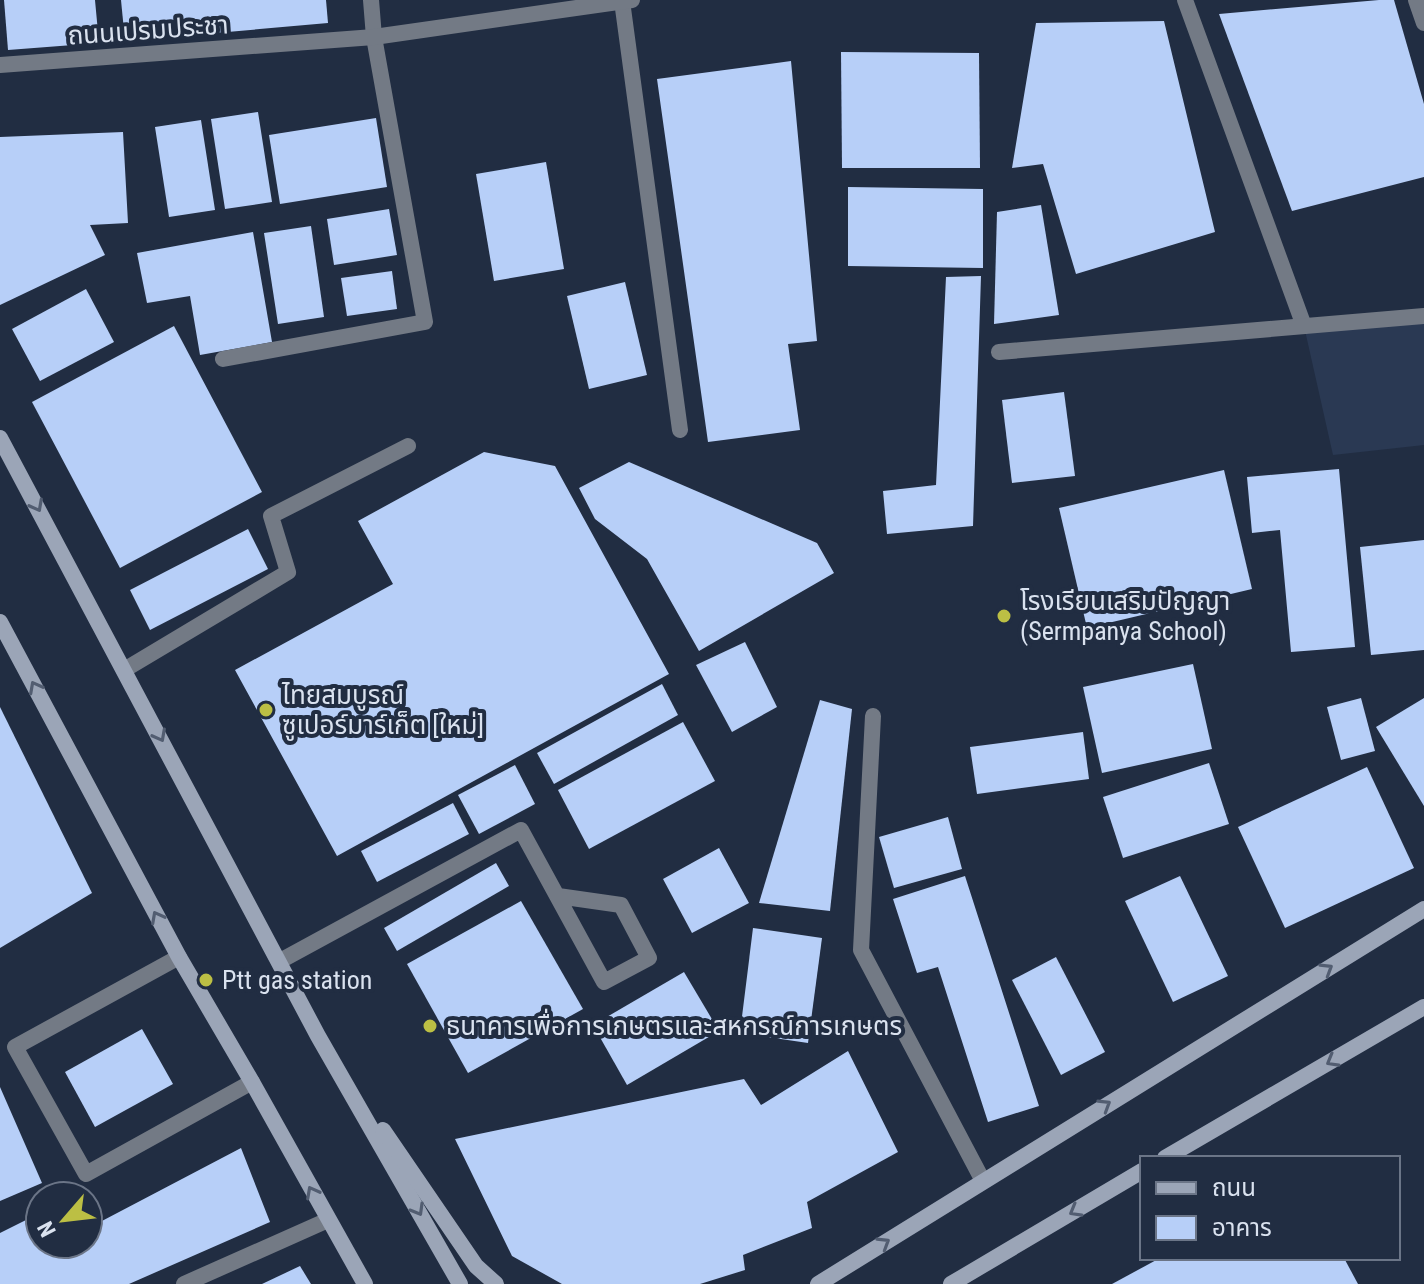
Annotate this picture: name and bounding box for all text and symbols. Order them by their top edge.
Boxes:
street label: ถนนเปรมประชา [66,9,230,51]
one-way arrow [27,498,42,513]
place label: โรงเรียนเสริมปัญญา (Sermpanya School) [1020,586,1230,646]
marker: โรงเรียนเสริมปัญญา (Sermpanya School) [995,607,1013,625]
place label: ไทยสมบูรณ์ ซูเปอร์มาร์เก็ต [ใหม่] [281,680,484,741]
one-way arrow [29,681,45,696]
marker: ไทยสมบูรณ์ ซูเปอร์มาร์เก็ต [ใหม่] [257,701,275,719]
one-way arrow [150,727,165,742]
one-way arrow [152,910,167,925]
one-way arrow [1318,963,1333,979]
place label: Ptt gas station [222,965,372,995]
marker: Ptt gas station [197,971,215,989]
place label: ธนาคารเพื่อการเกษตรและสหกรณ์การเกษตร [446,1008,902,1041]
marker: ธนาคารเพื่อการเกษตรและสหกรณ์การเกษตร [421,1017,439,1035]
one-way arrow [1326,1051,1341,1067]
one-way arrow [1096,1100,1111,1115]
legend [1140,1156,1400,1260]
text: ถนน [1212,1174,1256,1202]
north arrow [24,1180,104,1260]
one-way arrow [306,1186,322,1201]
one-way arrow [408,1201,424,1216]
one-way arrow [1069,1201,1083,1217]
text: อาคาร [1212,1214,1272,1242]
text: N [33,1217,61,1241]
one-way arrow [875,1237,890,1252]

